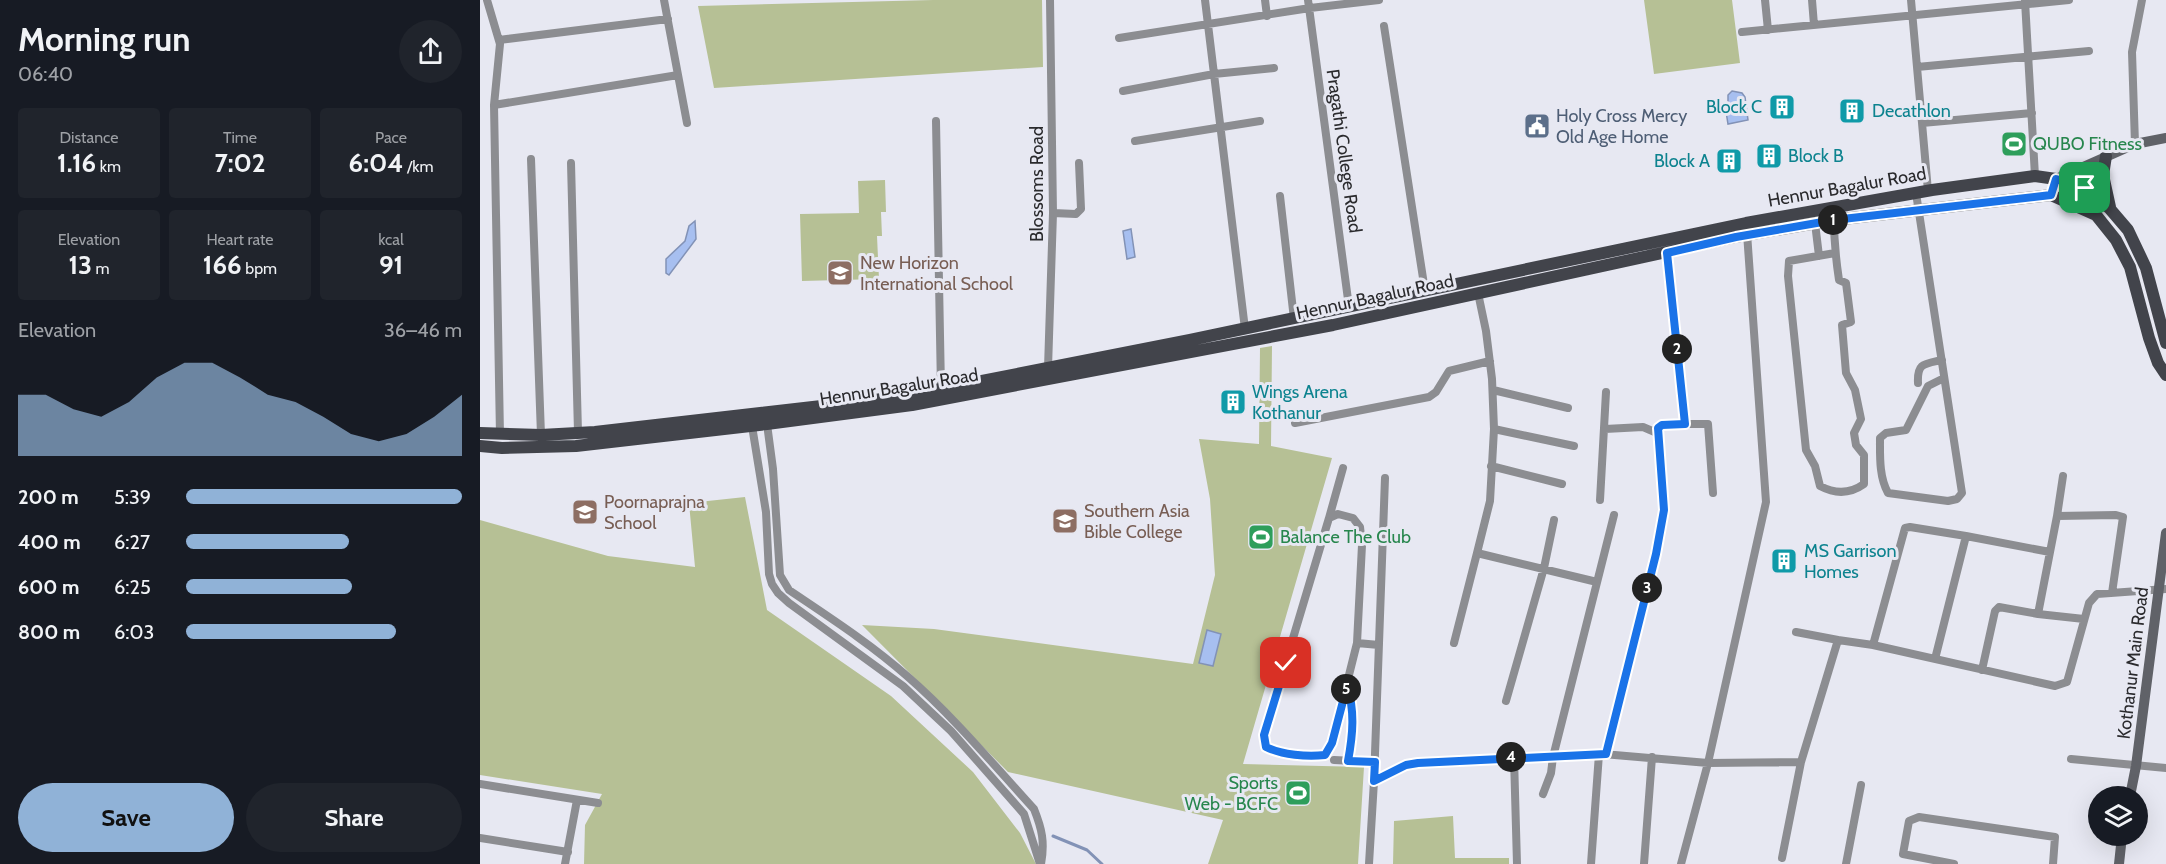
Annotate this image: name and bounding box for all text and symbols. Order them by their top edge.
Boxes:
text: Morning run [18,19,190,59]
button: share [399,20,462,83]
text: 06:40 [18,62,73,86]
street label: Pragathi College Road [1322,68,1366,234]
building icon: Block C [1767,92,1797,122]
place label: Block C [1706,96,1762,118]
building icon: Decathlon [1837,96,1867,126]
place label: Decathlon [1872,100,1951,122]
place label: Holy Cross Mercy Old Age Home [1556,105,1687,148]
public building icon: Holy Cross Mercy Old Age Home [1522,111,1552,141]
street label: Blossoms Road [1026,126,1048,242]
text: Distance [60,128,118,147]
text: Time [223,128,257,147]
text: Pace [375,128,407,147]
sports icon: QUBO Fitness [1999,129,2029,159]
place label: QUBO Fitness [2033,133,2142,155]
building icon: Block B [1754,141,1784,171]
place label: Block B [1788,145,1844,167]
building icon: Block A [1714,146,1744,176]
text: 1.16 [57,147,96,179]
text: 7:02 [214,147,266,179]
text: 6:04 [349,147,403,179]
place label: Block A [1654,150,1710,172]
text: km [96,157,121,176]
text: /km [403,157,433,176]
street label: Hennur Bagalur Road [1766,162,1928,212]
pin [2059,162,2110,213]
icon: arrive [2068,171,2101,204]
pin: 1 [1818,205,1848,235]
text: 1 [1830,210,1836,229]
text: Elevation [58,230,120,249]
text: Heart rate [207,230,273,249]
text: kcal [378,230,404,249]
text: 13 [68,249,92,281]
text: 166 [203,249,242,281]
text: 91 [379,249,403,281]
place label: New Horizon International School [860,252,1014,295]
school or university icon: New Horizon International School [825,258,855,288]
text: m [92,259,110,278]
text: bpm [242,259,277,278]
street label: Hennur Bagalur Road [1294,270,1456,324]
text: Elevation [18,318,96,342]
text: 36–46 m [384,318,462,342]
pin: 2 [1662,334,1692,364]
text: 2 [1673,339,1681,358]
street label: Hennur Bagalur Road [818,364,980,410]
place label: Wings Arena Kothanur [1252,381,1348,424]
building icon: Wings Arena Kothanur [1218,387,1248,417]
text: 200 m [18,485,79,509]
text: 5:39 [114,485,151,509]
place label: Poornaprajna School [604,491,705,534]
school or university icon: Poornaprajna School [570,497,600,527]
place label: Southern Asia Bible College [1084,500,1190,543]
school or university icon: Southern Asia Bible College [1050,506,1080,536]
sports icon: Balance The Club [1246,522,1276,552]
place label: Balance The Club [1280,526,1411,548]
text: 400 m [18,530,81,554]
text: 6:27 [114,530,150,554]
place label: MS Garrison Homes [1804,540,1897,583]
building icon: MS Garrison Homes [1769,546,1799,576]
pin: 3 [1632,573,1662,603]
text: 600 m [18,575,79,599]
text: 6:25 [114,575,151,599]
text: 3 [1643,578,1651,597]
street label: Kothanur Main Road [2113,586,2153,740]
text: 800 m [18,620,80,644]
text: 6:03 [114,620,154,644]
pin [1260,637,1311,688]
icon: check [1269,646,1302,679]
pin: 5 [1331,674,1361,704]
text: 5 [1342,679,1350,698]
pin: 4 [1496,742,1526,772]
text: 4 [1506,747,1516,766]
place label: Sports Web - BCFC [1185,772,1278,815]
sports icon: Sports Web - BCFC [1283,778,1313,808]
button: Save [18,783,234,852]
button: Share [246,783,462,852]
map controls [2088,786,2148,846]
button: layers [2088,786,2148,846]

